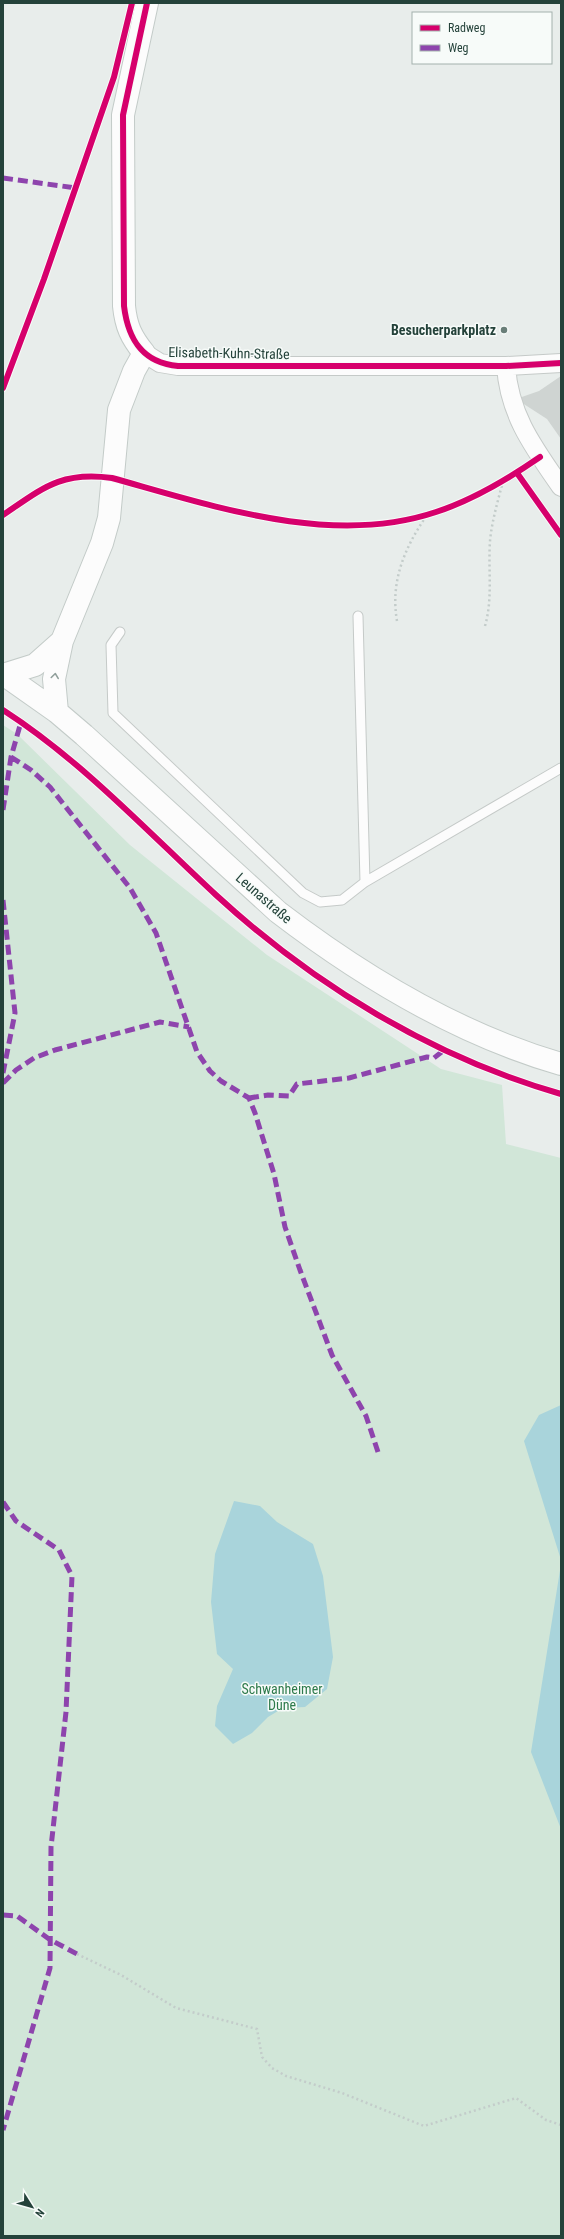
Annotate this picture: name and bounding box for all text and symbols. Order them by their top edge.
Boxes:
legend [412,12,552,64]
text: Radweg [448,21,485,35]
text: Weg [448,41,469,55]
place label: Besucherparkplatz [391,322,496,338]
marker: Besucherparkplatz [499,325,509,335]
street label: Elisabeth-Kuhn-Straße [168,344,290,362]
one-way arrow [50,673,59,679]
street label: Leunastraße [233,869,295,927]
park label: Schwanheimer Düne [242,1681,322,1713]
north arrow [12,2187,52,2227]
text: N [32,2206,47,2220]

